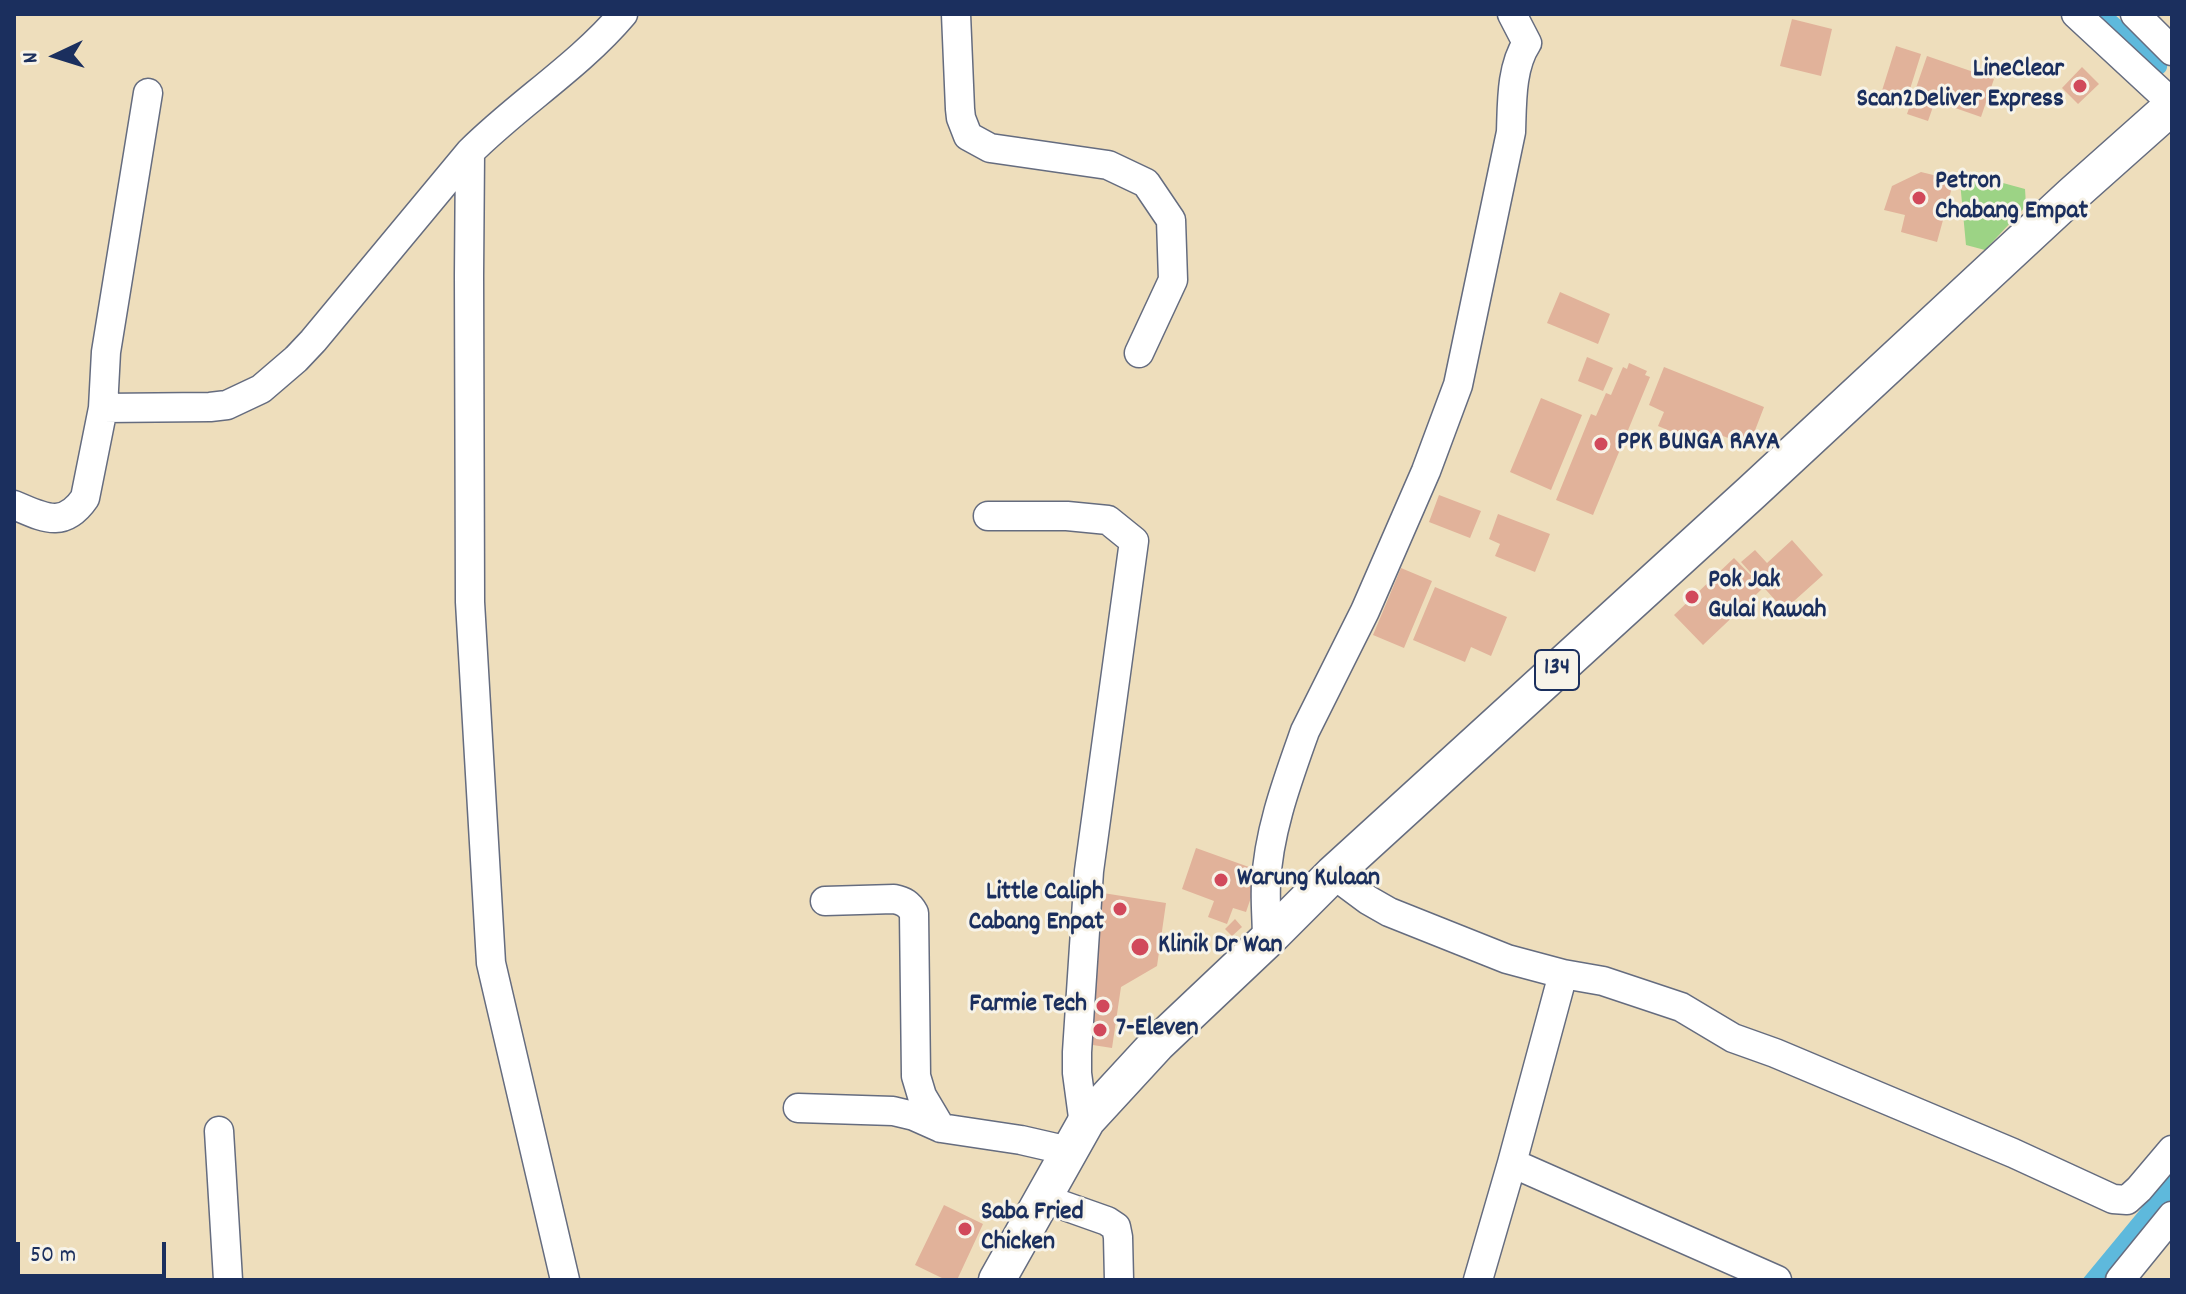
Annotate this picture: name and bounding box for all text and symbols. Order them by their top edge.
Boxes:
north arrow [16,16,96,96]
text: N [16,51,47,64]
place label: LineClear Scan2Deliver Express [1856,55,2064,116]
marker: LineClear Scan2Deliver Express [2071,77,2089,95]
place label: Petron Chabang Empat [1935,167,2088,228]
marker: Petron Chabang Empat [1910,189,1928,207]
place label: PPK BUNGA RAYA [1617,428,1780,460]
marker: PPK BUNGA RAYA [1592,435,1610,453]
place label: Pok Jak Gulai Kawah [1708,566,1826,628]
marker: Pok Jak Gulai Kawah [1683,588,1701,606]
road number: 134 [1535,650,1579,690]
place label: Warung Kulaan [1237,864,1380,896]
marker: Warung Kulaan [1212,871,1230,889]
place label: Little Caliph Cabang Enpat [969,878,1104,940]
marker: Little Caliph Cabang Enpat [1111,900,1129,918]
place label: Klinik Dr Wan [1158,931,1282,963]
marker: Klinik Dr Wan [1129,936,1151,958]
place label: Farmie Tech [969,990,1087,1022]
marker: Farmie Tech [1094,997,1112,1015]
place label: 7-Eleven [1116,1014,1199,1046]
marker: 7-Eleven [1091,1021,1109,1039]
place label: Saba Fried Chicken [981,1198,1084,1260]
marker: Saba Fried Chicken [956,1220,974,1238]
scale bar [20,1226,170,1276]
text: 50 m [30,1239,76,1273]

